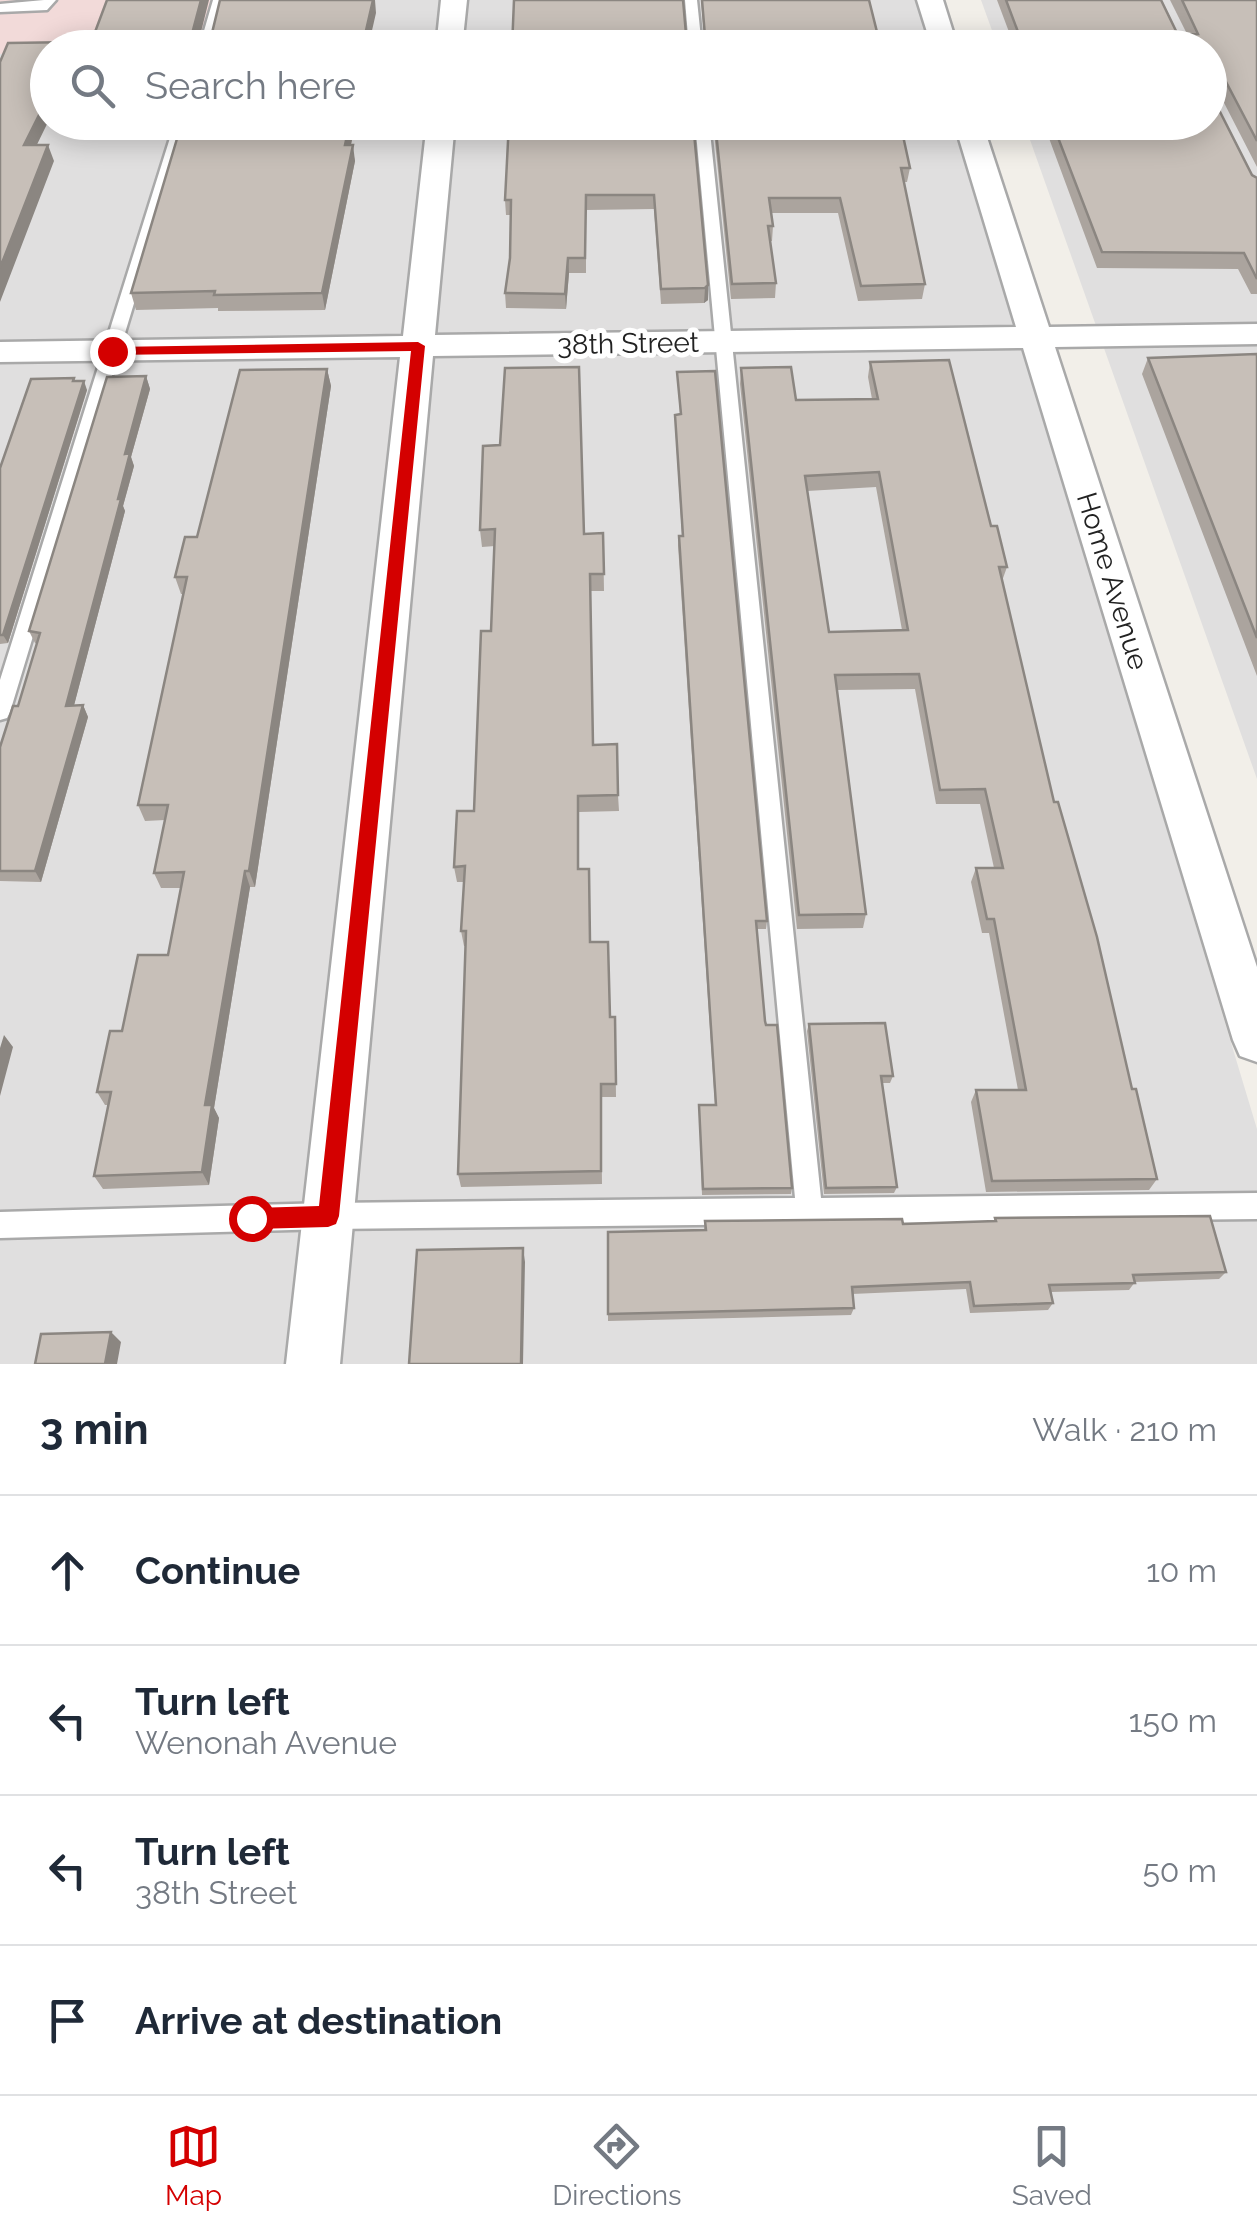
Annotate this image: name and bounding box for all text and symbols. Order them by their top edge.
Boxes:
search box [30,30,1227,140]
icon: search [65,58,120,113]
text: Search here [145,63,356,108]
street label: 38th Street [557,326,700,361]
route end [90,329,136,375]
street label: Home Avenue [1070,488,1155,674]
route start [229,1196,275,1242]
text: 3 min [40,1405,149,1454]
text: Walk · 210 m [1032,1411,1217,1448]
icon: ahead [40,1543,95,1598]
text: Continue [135,1548,300,1593]
text: 10 m [1146,1552,1217,1589]
text: Turn left [135,1679,290,1724]
icon: left [40,1693,95,1748]
text: 150 m [1129,1702,1217,1739]
text: Wenonah Avenue [135,1724,397,1761]
text: Turn left [135,1829,290,1874]
icon: left [40,1843,95,1898]
text: 50 m [1142,1852,1217,1889]
text: 38th Street [135,1874,297,1911]
icon: arrive [40,1993,95,2048]
text: Arrive at destination [135,1998,502,2043]
tab: Map [165,2119,222,2212]
tab: Directions [552,2119,682,2212]
tab: Saved [1012,2119,1092,2212]

